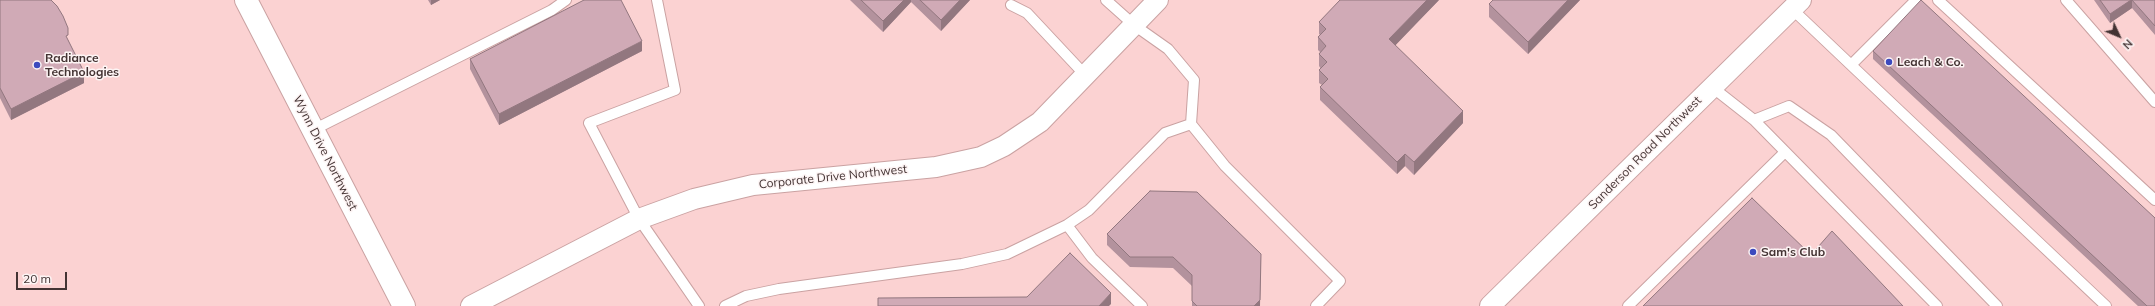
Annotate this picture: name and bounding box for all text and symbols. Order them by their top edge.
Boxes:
north arrow [2099,16,2139,56]
text: N [2120,36,2136,52]
place label: Radiance Technologies [45,51,119,79]
place label: Leach & Co. [1897,55,1963,69]
marker: Leach & Co. [1884,57,1894,67]
marker: Radiance Technologies [32,60,42,70]
street label: Wynn Drive Northwest [290,93,360,213]
street label: Sanderson Road Northwest [1586,94,1704,212]
street label: Corporate Drive Northwest [758,162,908,192]
place label: Sam's Club [1761,245,1825,259]
marker: Sam's Club [1748,247,1758,257]
scale bar [18,264,69,290]
text: 20 m [23,271,51,286]

